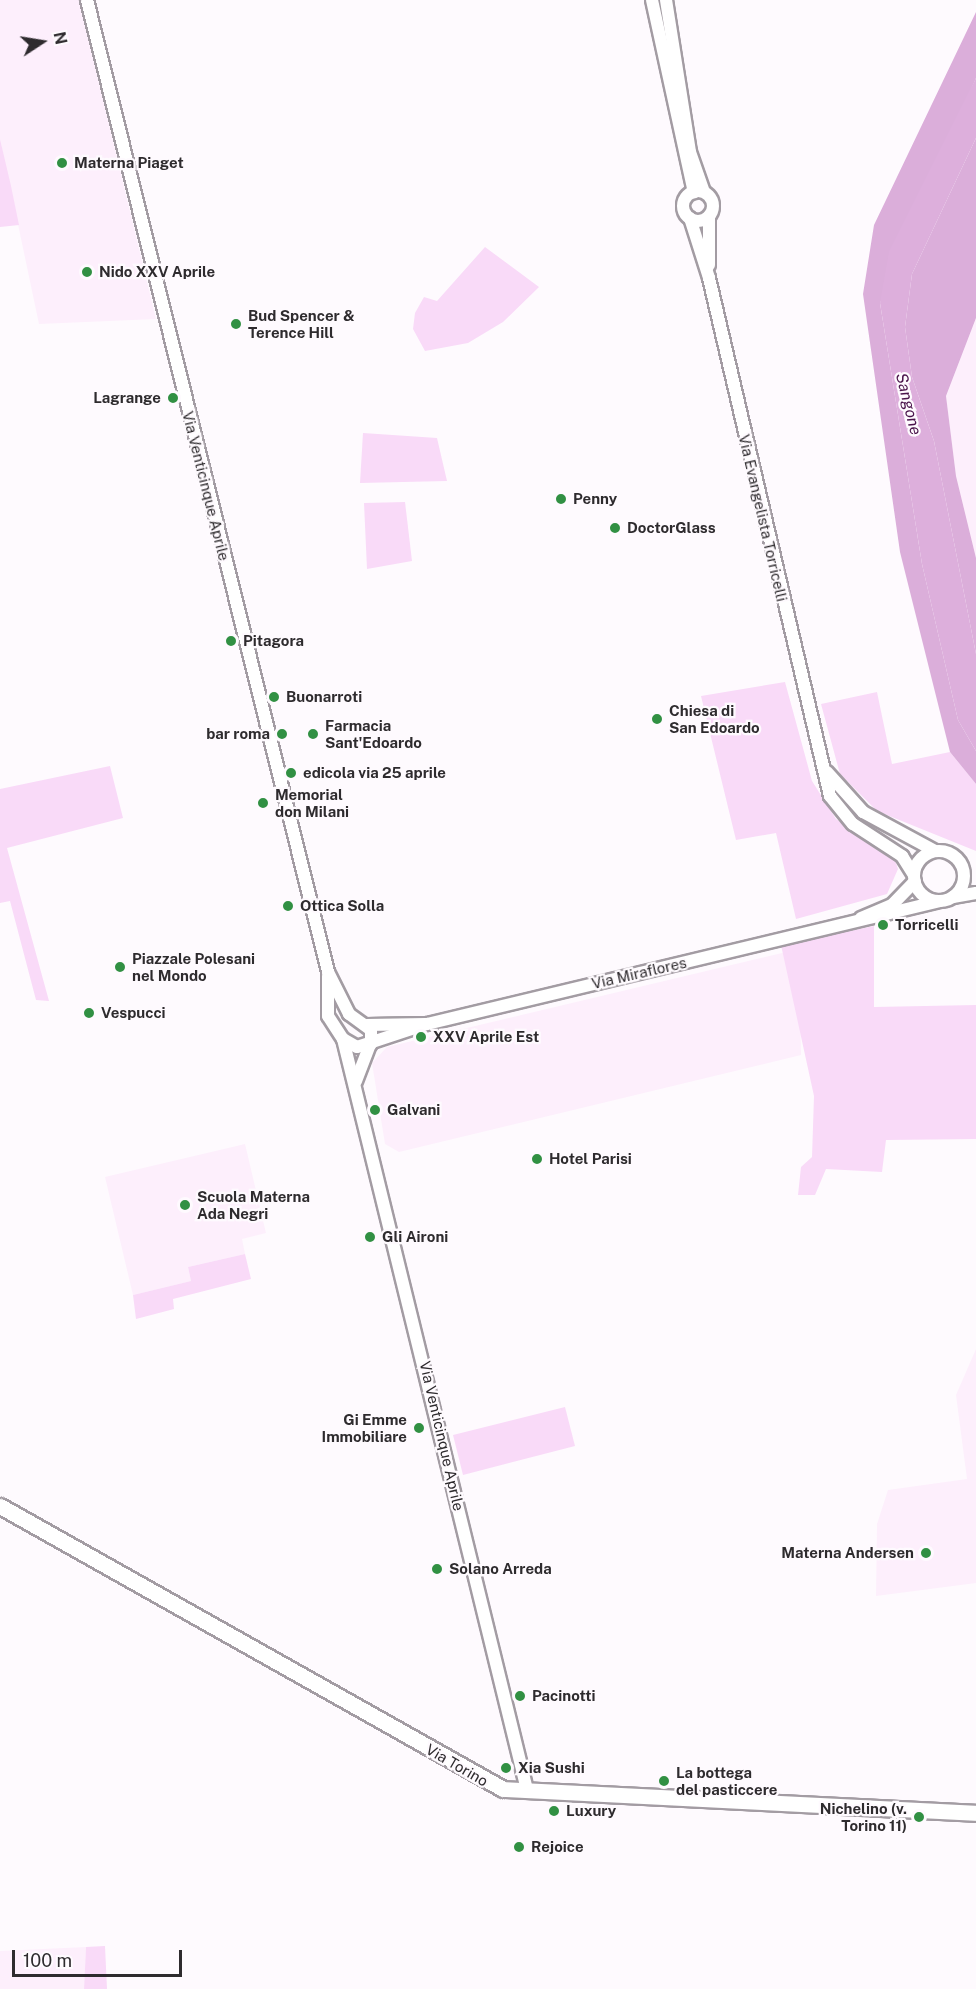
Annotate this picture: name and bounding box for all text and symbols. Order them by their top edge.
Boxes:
north arrow [12,12,72,72]
text: N [50,30,71,46]
place label: Materna Piaget [74,154,184,172]
marker: Materna Piaget [55,156,69,170]
place label: Nido XXV Aprile [99,263,215,281]
marker: Nido XXV Aprile [80,265,94,279]
place label: Bud Spencer & Terence Hill [248,306,355,341]
marker: Bud Spencer & Terence Hill [229,317,243,331]
water label: Sangone [891,371,925,437]
place label: Lagrange [93,389,161,407]
marker: Lagrange [166,391,180,405]
street label: Via Venticinque Aprile [179,409,233,563]
street label: Via Evangelista Torricelli [735,433,791,603]
place label: Penny [573,490,617,508]
marker: Penny [554,492,568,506]
place label: DoctorGlass [627,519,716,537]
marker: DoctorGlass [608,521,622,535]
place label: Pitagora [243,632,304,650]
marker: Pitagora [224,634,238,648]
place label: Buonarroti [286,688,362,706]
marker: Buonarroti [267,690,281,704]
place label: Chiesa di San Edoardo [669,701,760,736]
marker: Chiesa di San Edoardo [650,712,664,726]
place label: Farmacia Sant'Edoardo [325,716,422,751]
place label: bar roma [206,725,270,743]
marker: bar roma [275,727,289,741]
marker: Farmacia Sant'Edoardo [306,727,320,741]
place label: edicola via 25 aprile [303,764,446,782]
marker: edicola via 25 aprile [284,766,298,780]
place label: Memorial don Milani [275,785,349,820]
marker: Memorial don Milani [256,796,270,810]
place label: Ottica Solla [300,897,384,915]
marker: Ottica Solla [281,899,295,913]
place label: Torricelli [895,916,958,934]
marker: Torricelli [876,918,890,932]
place label: Piazzale Polesani nel Mondo [132,949,255,984]
street label: Via Miraflores [590,953,688,993]
marker: Piazzale Polesani nel Mondo [113,960,127,974]
place label: Vespucci [101,1004,166,1022]
marker: Vespucci [82,1006,96,1020]
place label: XXV Aprile Est [433,1028,539,1046]
marker: XXV Aprile Est [414,1030,428,1044]
place label: Galvani [387,1101,440,1119]
marker: Galvani [368,1103,382,1117]
place label: Hotel Parisi [549,1150,632,1168]
marker: Hotel Parisi [530,1152,544,1166]
place label: Scuola Materna Ada Negri [197,1187,310,1222]
marker: Scuola Materna Ada Negri [178,1198,192,1212]
place label: Gli Aironi [382,1228,448,1246]
marker: Gli Aironi [363,1230,377,1244]
street label: Via Venticinque Aprile [416,1359,468,1513]
place label: Gi Emme Immobiliare [322,1410,407,1445]
marker: Gi Emme Immobiliare [412,1421,426,1435]
place label: Materna Andersen [781,1544,914,1562]
marker: Materna Andersen [919,1546,933,1560]
place label: Solano Arreda [449,1560,552,1578]
marker: Solano Arreda [430,1562,444,1576]
place label: Pacinotti [532,1687,596,1705]
marker: Pacinotti [513,1689,527,1703]
street label: Via Torino [423,1740,491,1790]
place label: Xia Sushi [518,1759,585,1777]
marker: Xia Sushi [499,1761,513,1775]
place label: La bottega del pasticcere [676,1763,778,1798]
marker: La bottega del pasticcere [657,1774,671,1788]
place label: Nichelino (v. Torino 11) [820,1799,907,1834]
place label: Luxury [566,1802,616,1820]
marker: Luxury [547,1804,561,1818]
marker: Nichelino (v. Torino 11) [912,1810,926,1824]
place label: Rejoice [531,1838,584,1856]
marker: Rejoice [512,1840,526,1854]
scale bar [15,1938,184,1976]
text: 100 m [23,1950,72,1971]

